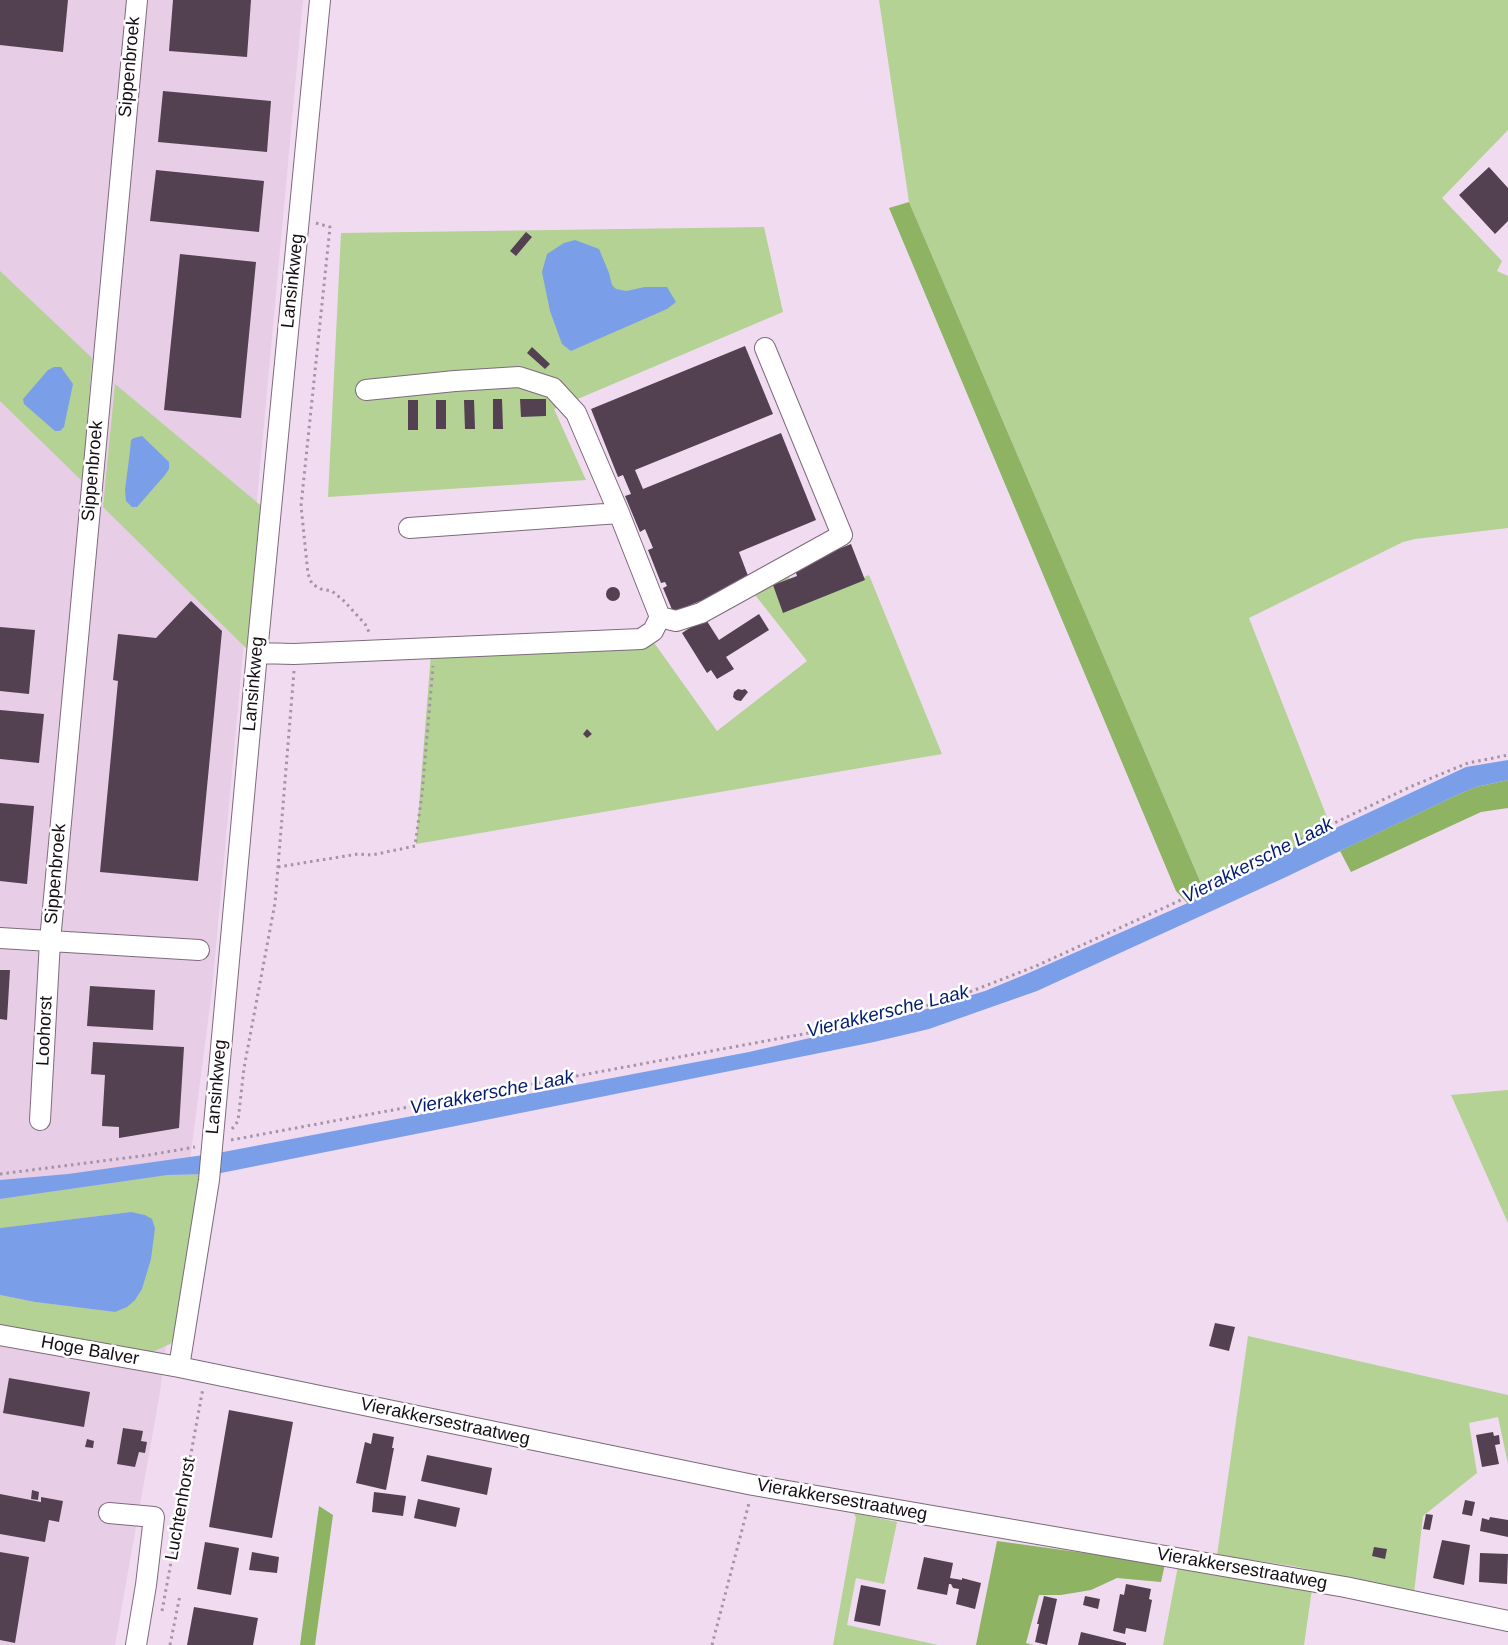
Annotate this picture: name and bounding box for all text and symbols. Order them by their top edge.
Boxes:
street label: Sippenbroek [115,16,145,118]
street label: Lansinkweg [277,233,309,329]
street label: Sippenbroek [78,420,108,522]
street label: Lansinkweg [239,636,269,732]
water label: Vierakkersche Laak [1179,813,1337,909]
street label: Sippenbroek [41,823,71,925]
water label: Vierakkersche Laak [804,981,972,1043]
street label: Loohorst [32,995,58,1067]
street label: Lansinkweg [202,1039,232,1135]
water label: Vierakkersche Laak [408,1066,576,1120]
street label: Hoge Balver [39,1332,141,1370]
street label: Vierakkersestraatweg [358,1393,532,1451]
street label: Luchtenhorst [161,1456,201,1562]
street label: Vierakkersestraatweg [755,1474,929,1526]
street label: Vierakkersestraatweg [1155,1543,1329,1595]

